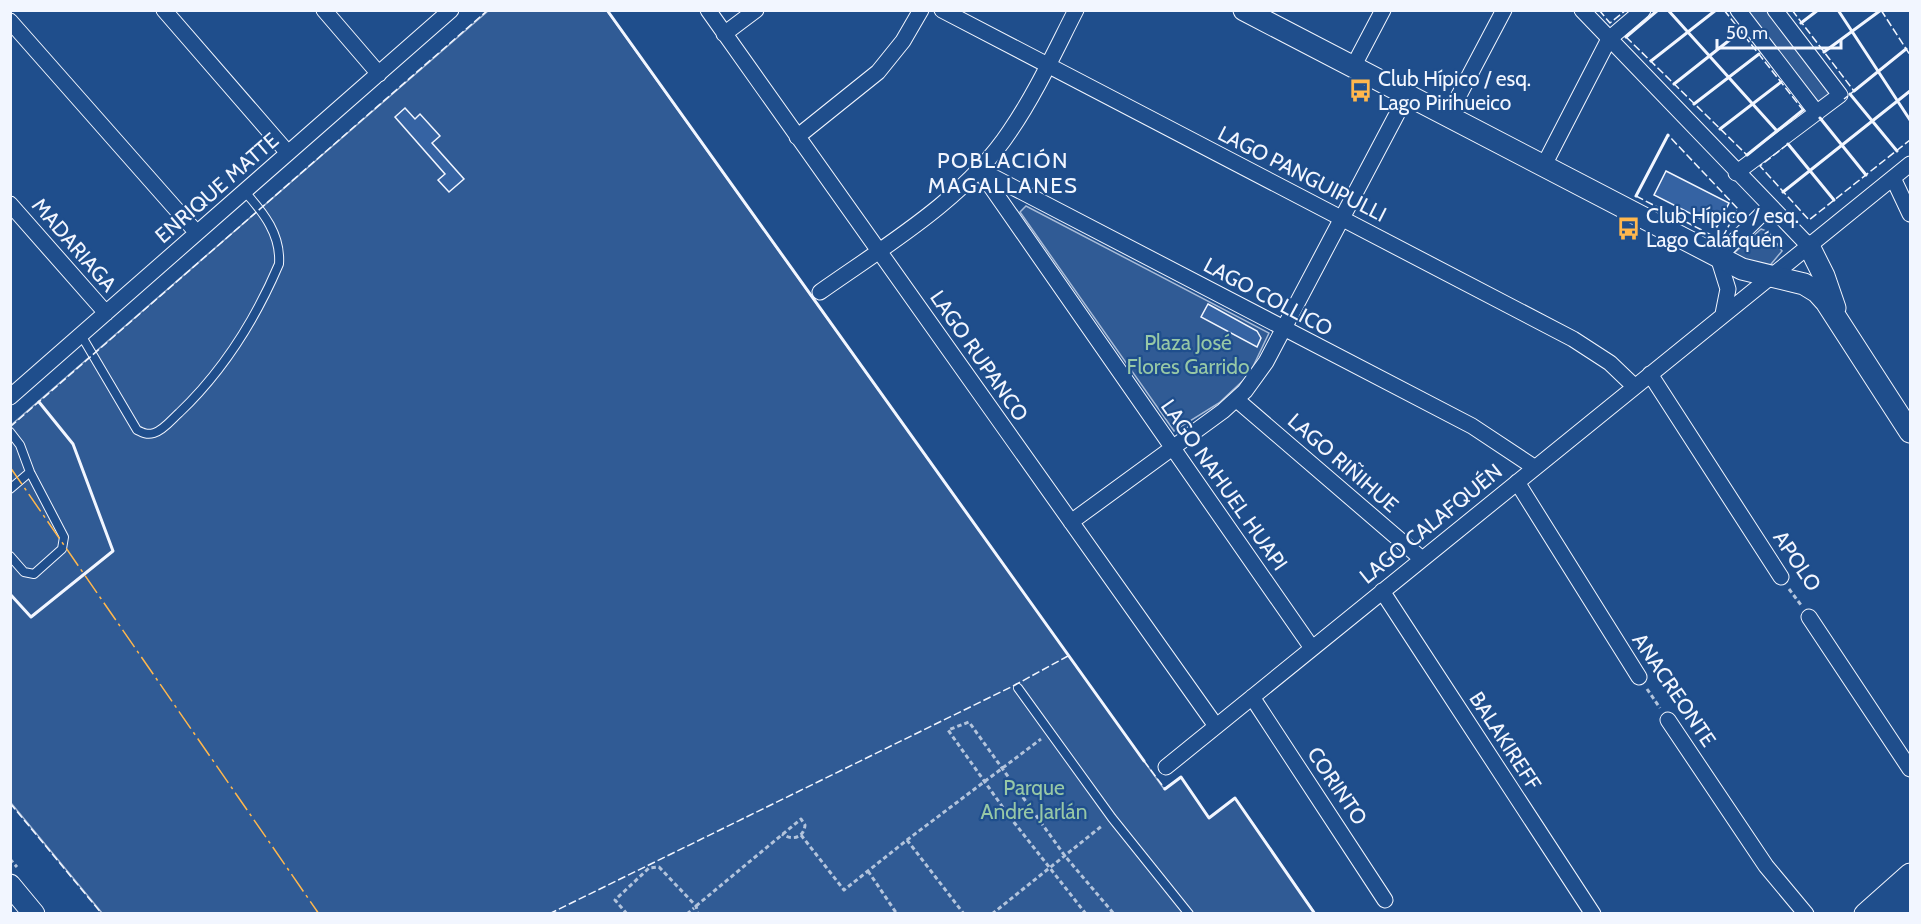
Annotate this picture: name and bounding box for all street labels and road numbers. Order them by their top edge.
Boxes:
street label: LAGO PANGUIPULLI [1214,120,1391,227]
street label: ENRIQUE MATTE [150,127,283,248]
street label: MADARIAGA [27,193,122,297]
street label: LAGO COLLICO [1200,252,1337,341]
street label: LAGO RUPANCO [925,286,1034,426]
street label: LAGO NAHUEL HUAPI [1156,394,1293,575]
street label: LAGO RIÑIHUE [1283,407,1404,517]
street label: LAGO CALAFQUÉN [1354,458,1507,589]
street label: APOLO [1768,526,1827,596]
street label: ANACREONTE [1627,628,1721,751]
street label: BALAKIREFF [1464,687,1547,795]
street label: CORINTO [1302,742,1373,829]

